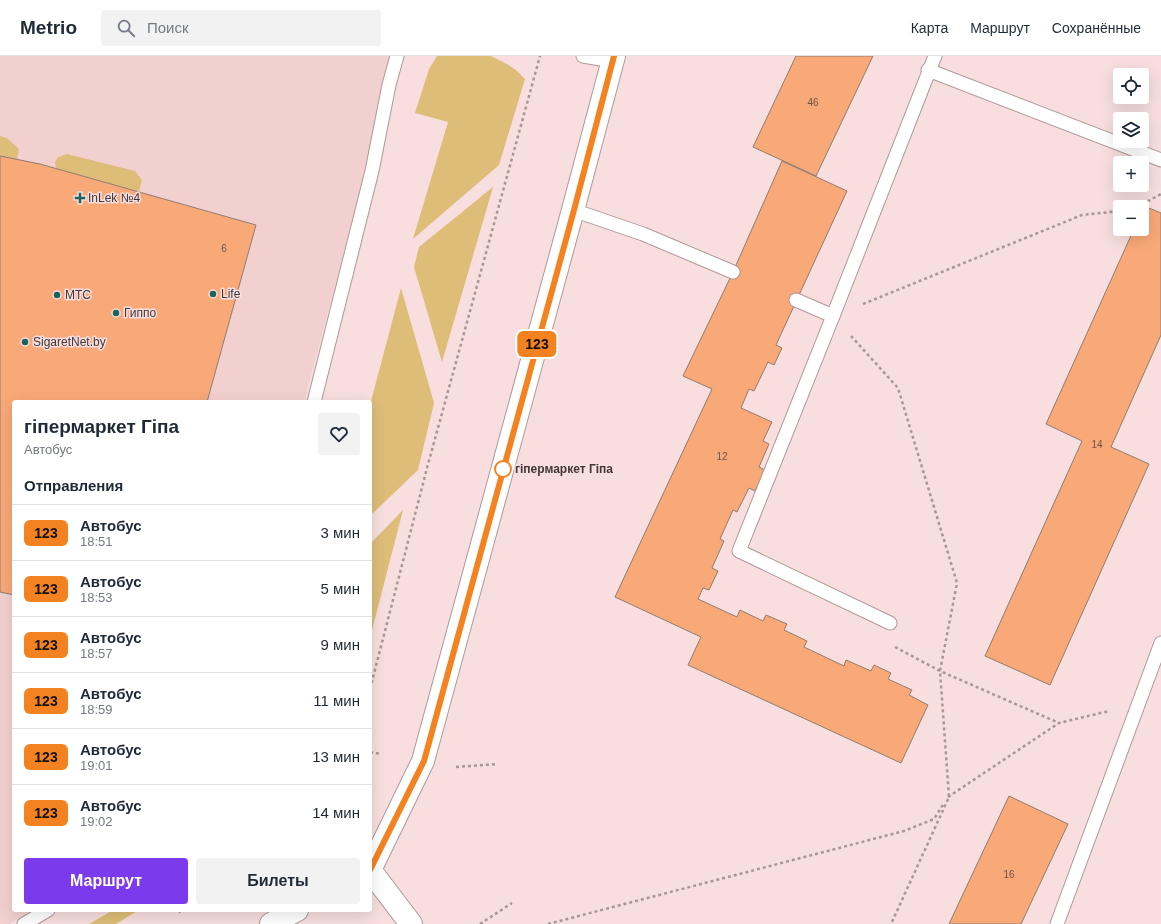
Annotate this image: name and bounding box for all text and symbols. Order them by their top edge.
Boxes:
search box [101,10,381,46]
text: Metrio [20,17,77,38]
icon: search [115,17,137,39]
text: Поиск [147,19,189,36]
text: Карта [911,20,948,36]
text: Маршрут [970,20,1030,36]
text: Сохранённые [1052,20,1141,36]
map controls [1113,68,1149,236]
button: locate [1113,68,1149,104]
house number: 46 [807,97,819,108]
button: layers [1113,112,1149,148]
button: + [1113,156,1149,192]
place label: InLek №4 [88,191,141,205]
marker: InLek №4 [75,193,85,203]
button: − [1113,200,1149,236]
house number: 6 [221,243,227,254]
place label: Life [221,287,241,301]
place label: МТС [65,288,91,302]
marker: Life [208,289,218,299]
marker: МТС [52,290,62,300]
place label: Гиппо [124,306,157,320]
marker: Гиппо [111,308,121,318]
line badge: 123 [514,331,560,357]
place label: SigaretNet.by [33,335,106,349]
text: 123 [525,336,549,352]
marker: SigaretNet.by [20,337,30,347]
button: heart [318,413,360,455]
text: гіпермаркет Гіпа [24,416,179,437]
house number: 14 [1091,439,1103,450]
text: Автобус [24,442,72,457]
house number: 12 [716,451,728,462]
marker: гіпермаркет Гіпа [494,460,512,478]
place label: гіпермаркет Гіпа [515,462,613,476]
text: Отправления [24,477,123,494]
text: Автобус [80,517,142,534]
text: 3 мин [321,524,360,541]
text: 123 [34,525,58,541]
text: 18:51 [80,534,113,549]
text: Автобус [80,573,142,590]
text: 5 мин [321,580,360,597]
text: 123 [34,581,58,597]
text: 18:53 [80,590,113,605]
text: Автобус [80,629,142,646]
text: 9 мин [321,636,360,653]
text: 123 [34,637,58,653]
text: 18:57 [80,646,113,661]
text: Автобус [80,685,142,702]
text: 11 мин [313,692,360,709]
text: 123 [34,693,58,709]
text: 18:59 [80,702,113,717]
text: Автобус [80,741,142,758]
text: 13 мин [312,748,360,765]
text: 123 [34,749,58,765]
text: 19:01 [80,758,113,773]
text: Автобус [80,797,142,814]
text: 14 мин [312,804,360,821]
text: 123 [34,805,58,821]
text: 19:02 [80,814,113,829]
button: Маршрут [24,858,188,904]
button: Билеты [196,858,360,904]
house number: 16 [1003,869,1015,880]

